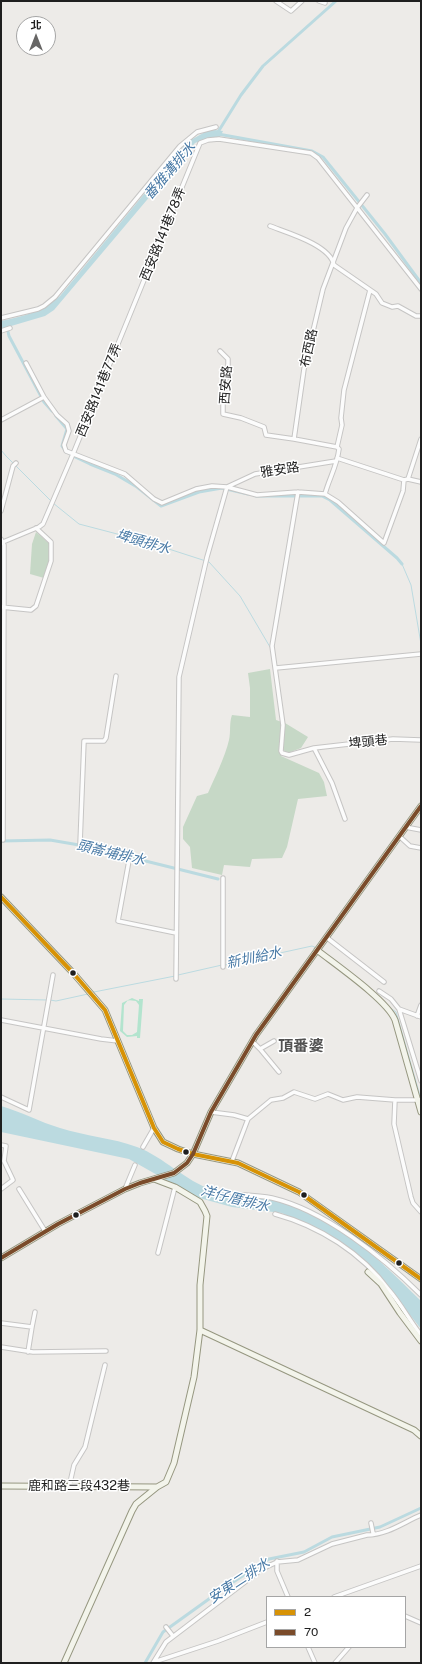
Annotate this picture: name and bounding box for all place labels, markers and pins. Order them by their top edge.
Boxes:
unlabelled marker [68,968,78,978]
unlabelled marker [181,1147,191,1157]
unlabelled marker [299,1190,309,1200]
unlabelled marker [71,1210,81,1220]
unlabelled marker [394,1258,404,1268]

